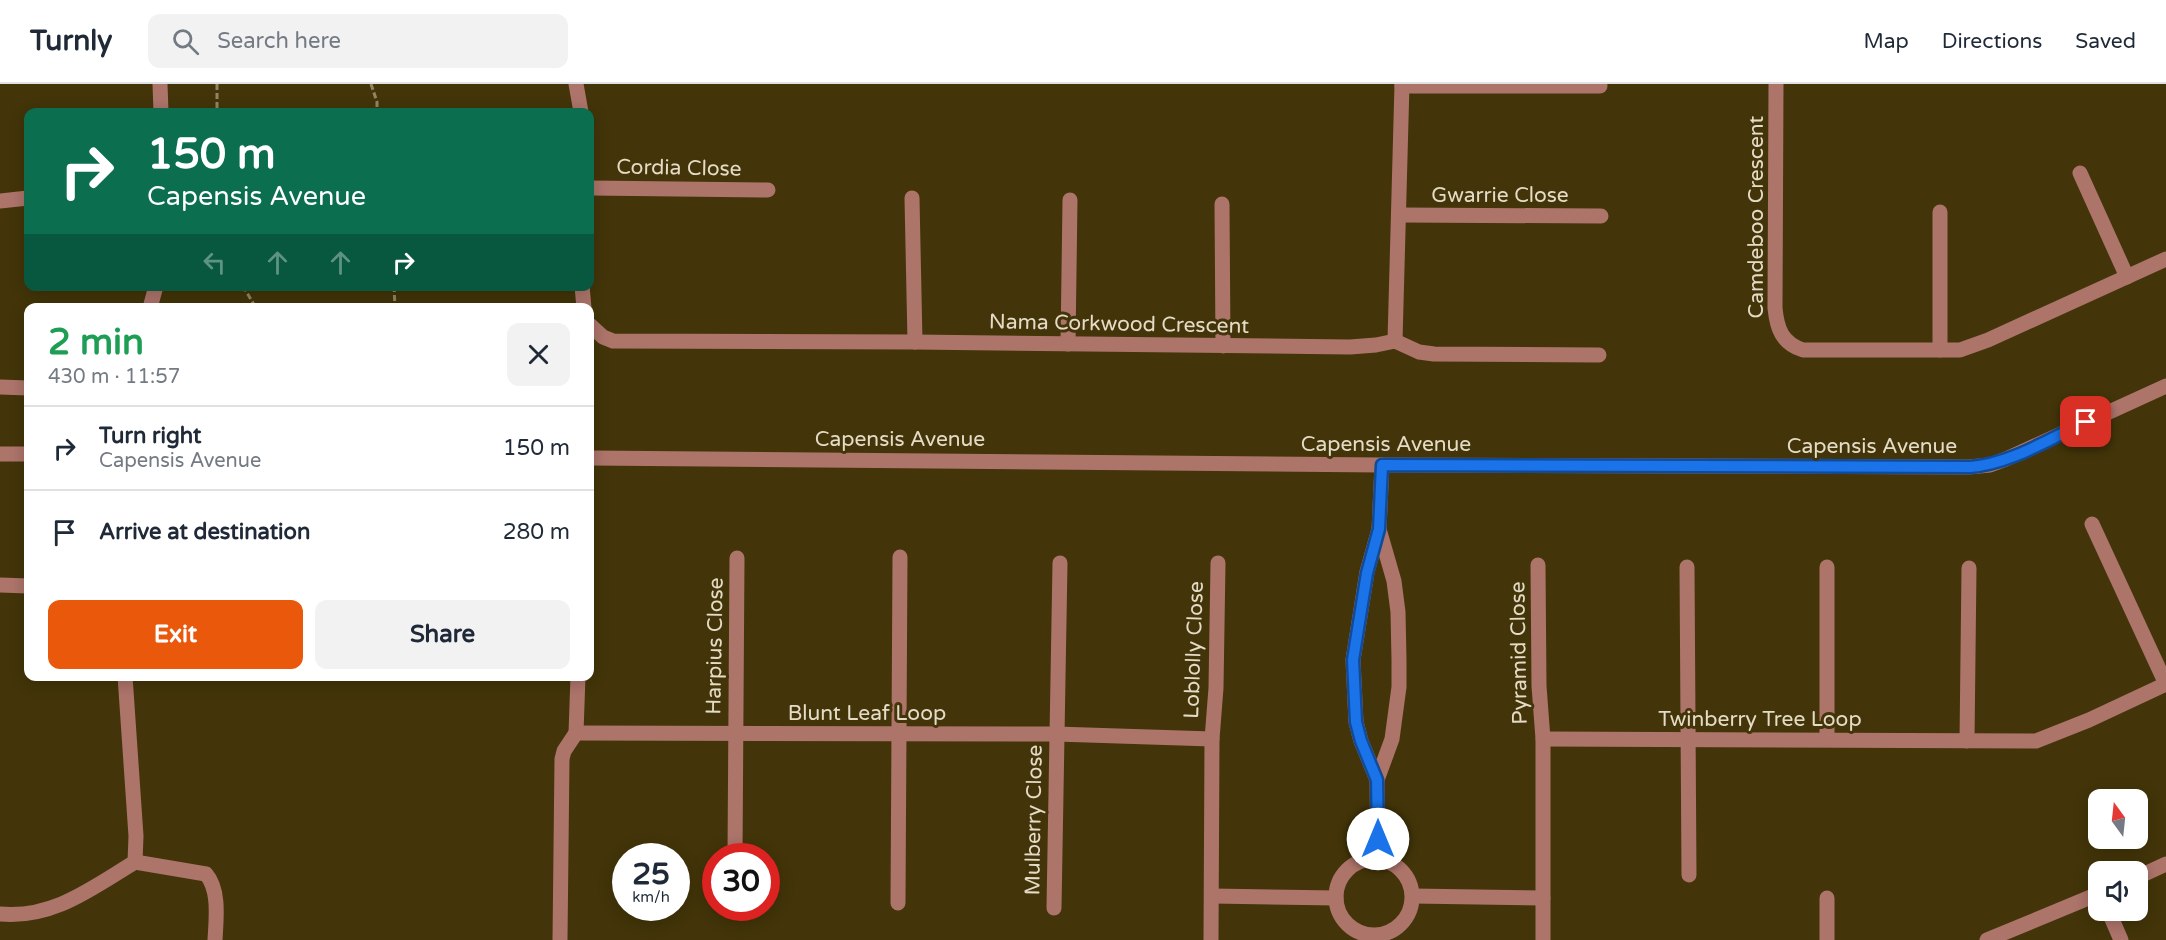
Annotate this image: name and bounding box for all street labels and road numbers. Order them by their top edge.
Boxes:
street label: Camdeboo Crescent [1744,116,1769,318]
street label: Cordia Close [616,154,742,182]
street label: Gwarrie Close [1431,183,1569,208]
street label: Nama Corkwood Crescent [989,309,1249,339]
street label: Capensis Avenue [815,427,985,452]
street label: Capensis Avenue [1301,432,1471,457]
street label: Capensis Avenue [1787,434,1957,459]
street label: Harpius Close [701,577,729,715]
street label: Loblolly Close [1179,581,1209,719]
street label: Pyramid Close [1505,581,1533,725]
street label: Blunt Leaf Loop [788,701,946,726]
street label: Twinberry Tree Loop [1658,707,1862,732]
street label: Mulberry Close [1020,744,1048,895]

